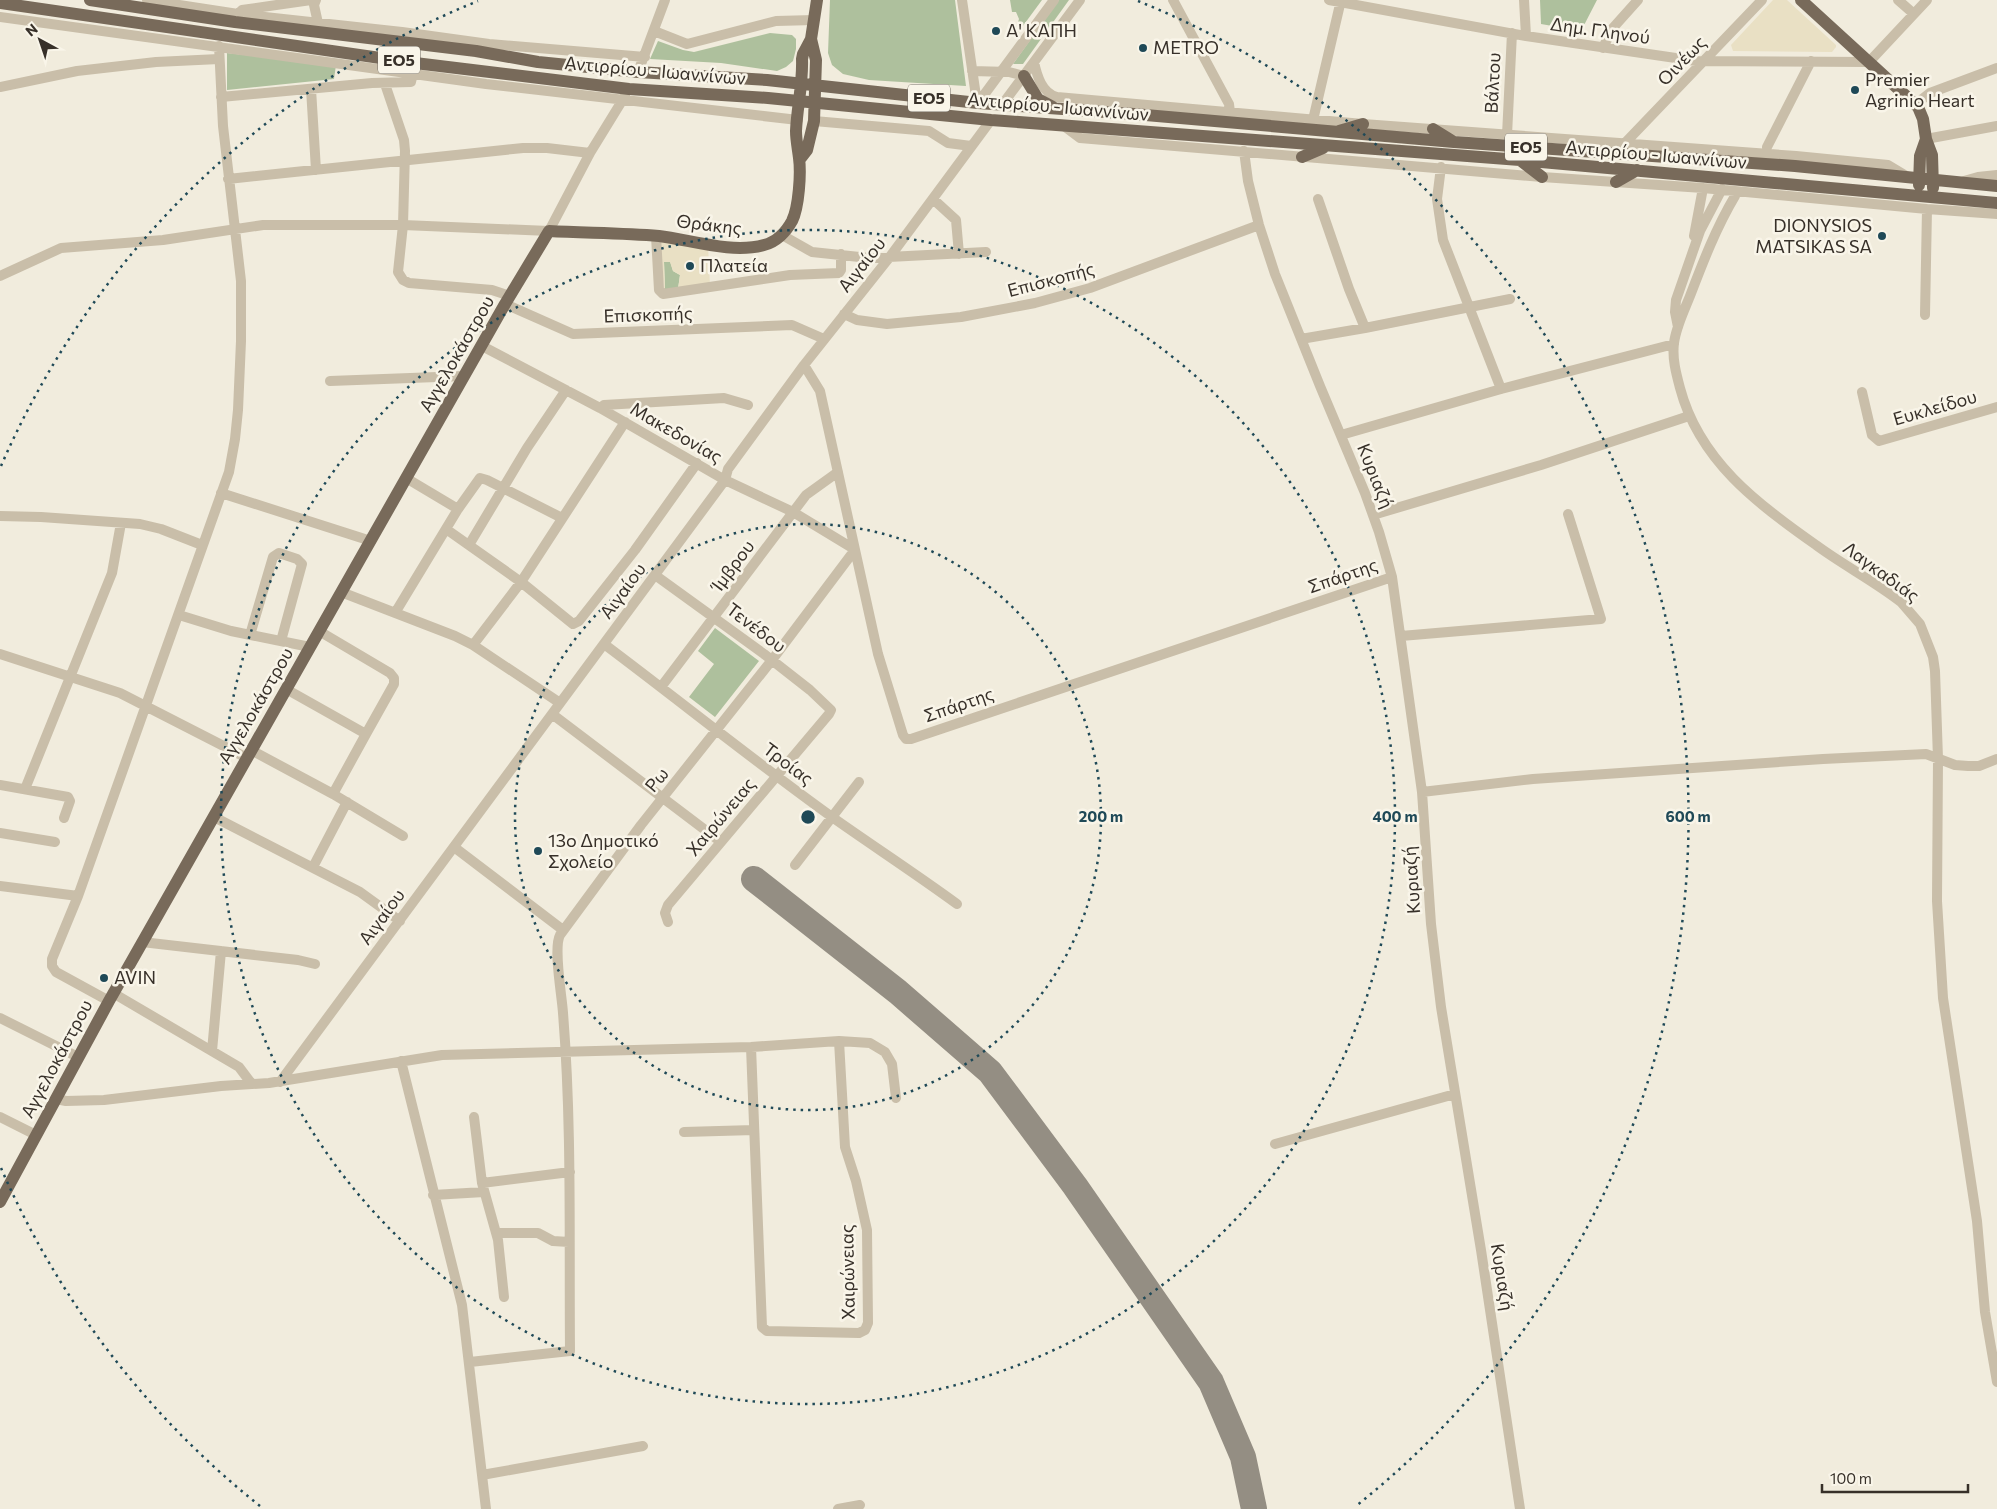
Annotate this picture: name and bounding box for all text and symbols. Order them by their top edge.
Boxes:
street label: Δημ. Γληνού [1549,12,1651,48]
north arrow [15,15,65,65]
place label: Α' ΚΑΠΗ [1006,19,1077,41]
text: N [22,20,41,40]
marker: Α' ΚΑΠΗ [990,25,1002,37]
street label: Οινέως [1652,31,1710,90]
place label: METRO [1153,36,1219,58]
marker: METRO [1137,42,1149,54]
road number: ΕΟ5 [378,46,420,74]
street label: Αντιρρίου - Ιωαννίνων [564,51,747,89]
street label: Βάλτου [1479,52,1505,114]
place label: Premier Agrinio Heart [1865,68,1975,111]
marker: Premier Agrinio Heart [1849,84,1861,96]
road number: ΕΟ5 [908,85,950,112]
street label: Αντιρρίου - Ιωαννίνων [967,87,1150,125]
road number: ΕΟ5 [1505,134,1547,160]
street label: Αντιρρίου - Ιωαννίνων [1565,135,1748,173]
street label: Θράκης [675,209,743,239]
place label: DIONYSIOS MATSIKAS SA [1755,214,1872,257]
marker: DIONYSIOS MATSIKAS SA [1876,230,1888,242]
street label: Αιγαίου [833,232,890,296]
place label: Πλατεία [700,254,768,276]
street label: Επισκοπής [1005,257,1097,301]
marker: Πλατεία [684,260,696,272]
street label: Αγγελοκάστρου [414,291,498,416]
street label: Επισκοπής [603,301,693,327]
street label: Ευκλείδου [1890,385,1979,429]
street label: Μακεδονίας [627,397,726,467]
street label: Κυριαζή [1353,440,1399,511]
street label: Ίμβρου [705,535,759,597]
street label: Λαγκαδιάς [1839,536,1924,606]
street label: Σπάρτης [1305,553,1380,597]
street label: Αιγαίου [595,558,650,623]
street label: Τενέδου [722,598,791,657]
street label: Αγγελοκάστρου [213,643,297,768]
street label: Σπάρτης [921,682,996,726]
street label: Τροίας [759,737,818,789]
street label: Ρω [640,763,673,796]
street label: Χαιρώνειας [681,773,759,860]
text: 200 m [1079,807,1123,825]
text: 400 m [1372,807,1418,825]
text: 600 m [1665,807,1711,825]
centre of rings [799,808,817,826]
place label: 13ο Δημοτικό Σχολείο [548,829,659,872]
marker: 13ο Δημοτικό Σχολείο [532,845,544,857]
street label: Κυριαζή [1398,845,1424,915]
street label: Αιγαίου [354,884,409,949]
place label: AVIN [114,966,156,988]
marker: AVIN [98,972,110,984]
street label: Αγγελοκάστρου [16,996,97,1121]
street label: Χαιρώνειας [835,1224,859,1320]
street label: Κυριαζή [1487,1242,1519,1312]
scale bar [1822,1462,1968,1494]
text: 100 m [1830,1469,1872,1487]

